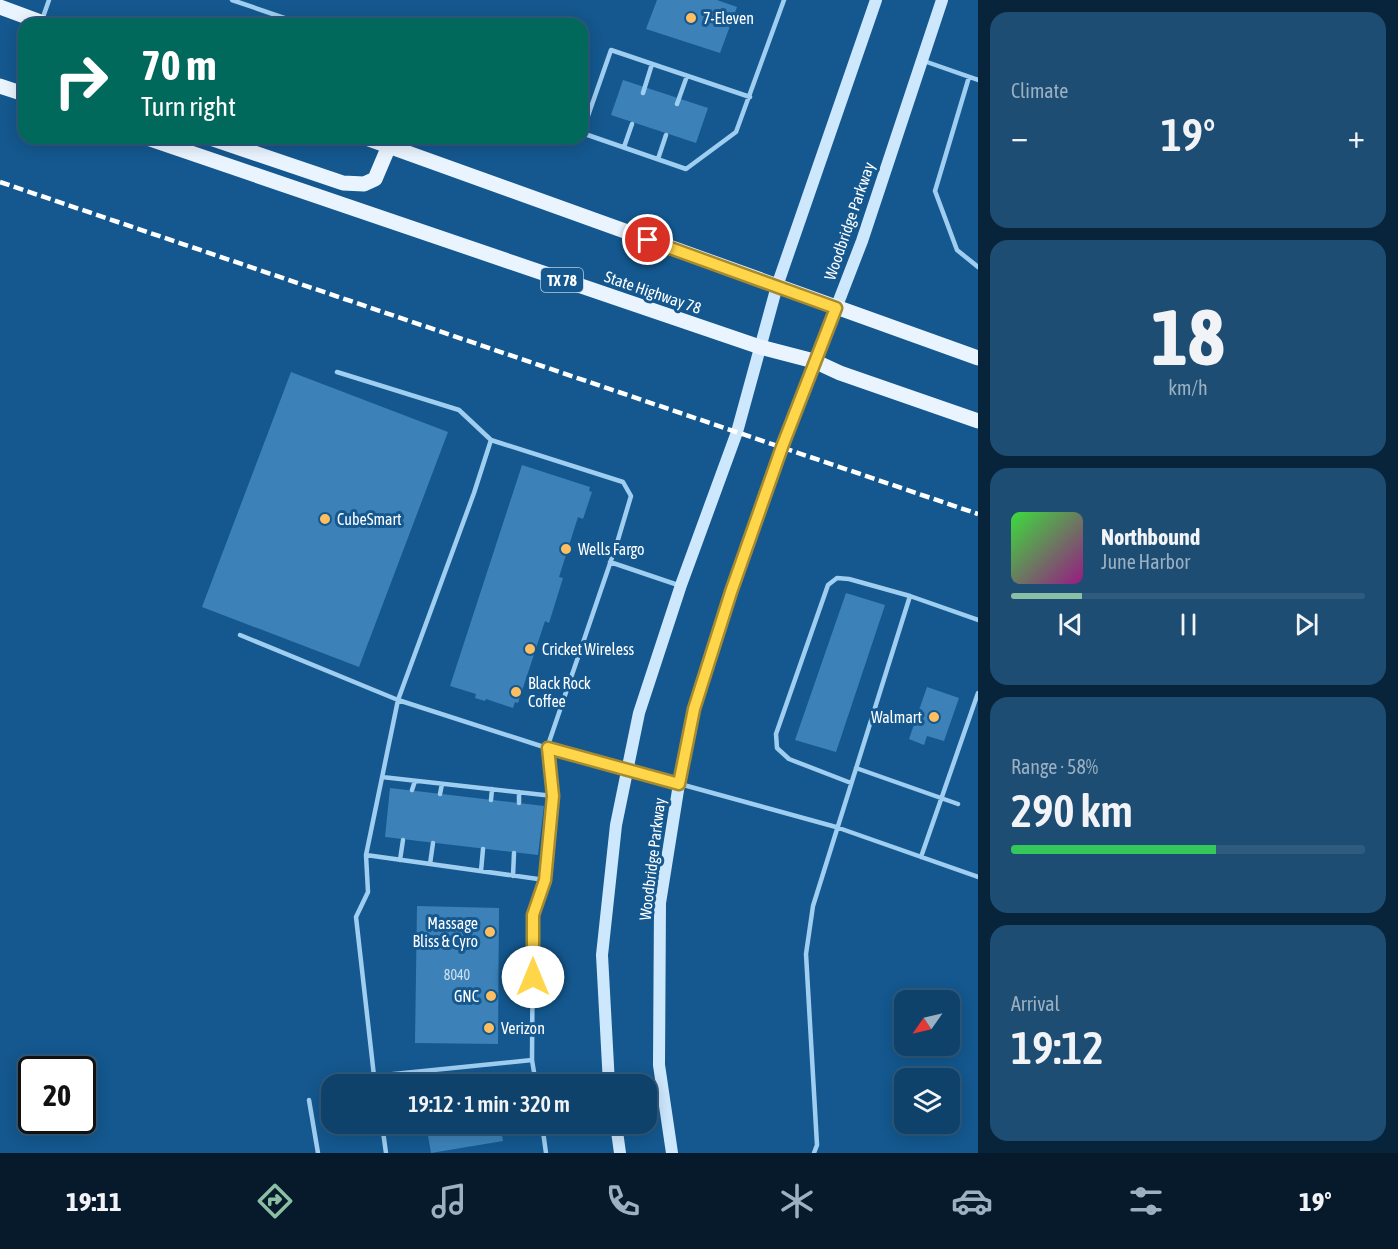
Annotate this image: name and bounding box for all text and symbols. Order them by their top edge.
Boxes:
place label: 7-Eleven [703,9,754,27]
marker: 7-Eleven [684,11,698,25]
text: 70 m [141,41,216,89]
icon: right [42,42,120,120]
text: Climate [1011,79,1068,102]
text: Turn right [141,91,236,122]
text: 19° [1161,109,1215,161]
text: − [1011,117,1028,155]
text: + [1348,117,1365,155]
street label: Woodbridge Parkway [820,159,879,283]
pin [622,214,673,265]
icon: arrive [631,223,664,256]
street label: State Highway 78 [602,267,704,318]
road number: TX 78 [541,268,583,292]
text: 18 [1151,292,1225,382]
text: km/h [1168,376,1208,399]
place label: CubeSmart [337,510,402,528]
marker: CubeSmart [318,512,332,526]
text: Northbound [1101,524,1200,550]
place label: Wells Fargo [578,540,645,559]
marker: Wells Fargo [559,542,573,556]
text: June Harbor [1101,550,1190,573]
icon: previous [1054,608,1087,641]
icon: pause [1172,608,1205,641]
icon: next [1290,608,1323,641]
place label: Cricket Wireless [542,640,635,658]
marker: Cricket Wireless [523,642,537,656]
place label: Black Rock Coffee [528,674,591,710]
marker: Black Rock Coffee [509,685,523,699]
place label: Walmart [871,708,922,726]
marker: Walmart [927,710,941,724]
text: Range · 58% [1011,755,1098,778]
text: 290 km [1011,785,1133,837]
street label: Woodbridge Parkway [636,796,669,922]
place label: Massage Bliss & Cyro [412,914,478,951]
marker: Massage Bliss & Cyro [483,925,497,939]
position arrow [501,945,565,1009]
house number: 8040 [444,967,471,983]
place label: GNC [454,987,479,1005]
marker: GNC [484,989,498,1003]
north arrow [894,990,960,1056]
map controls [894,990,960,1134]
text: Arrival [1011,992,1060,1015]
place label: Verizon [501,1019,545,1037]
marker: Verizon [482,1021,496,1035]
text: 19:12 [1011,1022,1104,1074]
speed limit sign: 20 [18,1056,96,1134]
button: layers [894,1068,960,1134]
text: 19:12 · 1 min · 320 m [408,1091,570,1117]
icon: directions [254,1180,296,1222]
icon: music [428,1180,470,1222]
icon: phone [602,1180,644,1222]
icon: climate [776,1180,818,1222]
icon: car [951,1180,993,1222]
icon: filters [1125,1180,1167,1222]
text: 19:11 [66,1186,122,1217]
text: 19° [1299,1186,1332,1217]

